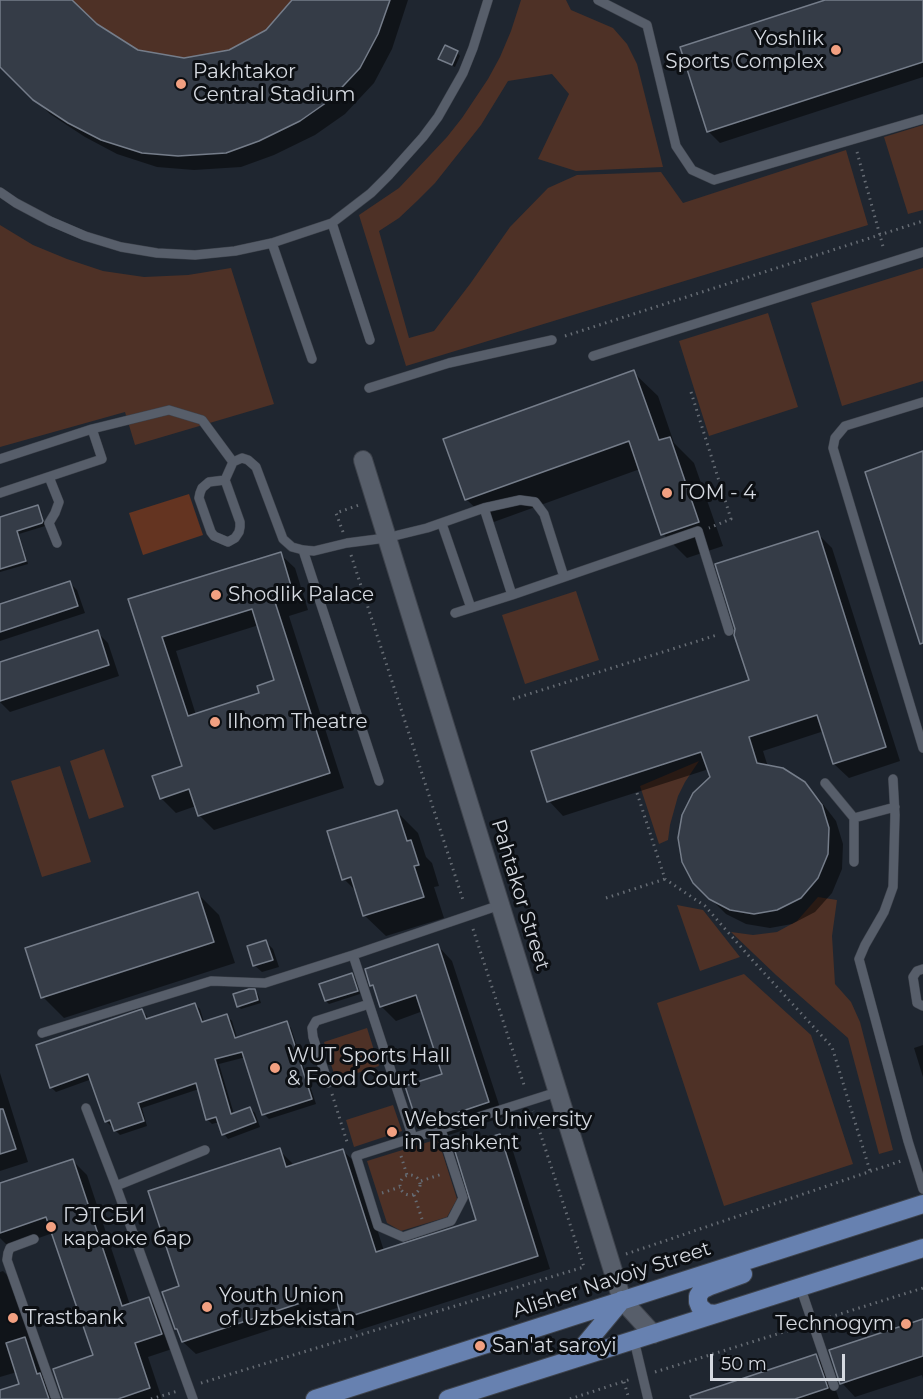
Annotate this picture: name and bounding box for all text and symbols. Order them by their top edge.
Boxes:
place label: Yoshlik Sports Complex [665,27,824,74]
marker: Yoshlik Sports Complex [829,43,843,57]
place label: Pakhtakor Central Stadium [193,60,355,107]
marker: Pakhtakor Central Stadium [174,77,188,91]
place label: ГОМ - 4 [679,481,756,505]
marker: ГОМ - 4 [660,486,674,500]
place label: Shodlik Palace [228,583,374,607]
marker: Shodlik Palace [209,588,223,602]
place label: Ilhom Theatre [227,710,367,734]
marker: Ilhom Theatre [208,715,222,729]
street label: Pahtakor Street [486,817,554,973]
place label: WUT Sports Hall & Food Court [287,1044,450,1091]
marker: WUT Sports Hall & Food Court [268,1061,282,1075]
place label: Webster University in Tashkent [404,1108,592,1155]
marker: Webster University in Tashkent [385,1125,399,1139]
place label: ГЭТСБИ караоке бар [63,1204,191,1251]
marker: ГЭТСБИ караоке бар [44,1220,58,1234]
street label: Alisher Navoiy Street [510,1237,714,1323]
place label: Youth Union of Uzbekistan [219,1284,355,1331]
marker: Youth Union of Uzbekistan [200,1300,214,1314]
place label: Trastbank [25,1306,124,1330]
marker: Trastbank [6,1311,20,1325]
place label: Technogym [775,1312,894,1336]
marker: Technogym [899,1317,913,1331]
place label: San'at saroyi [492,1334,617,1358]
marker: San'at saroyi [473,1339,487,1353]
scale bar [713,1342,848,1380]
text: 50 m [721,1353,767,1375]

